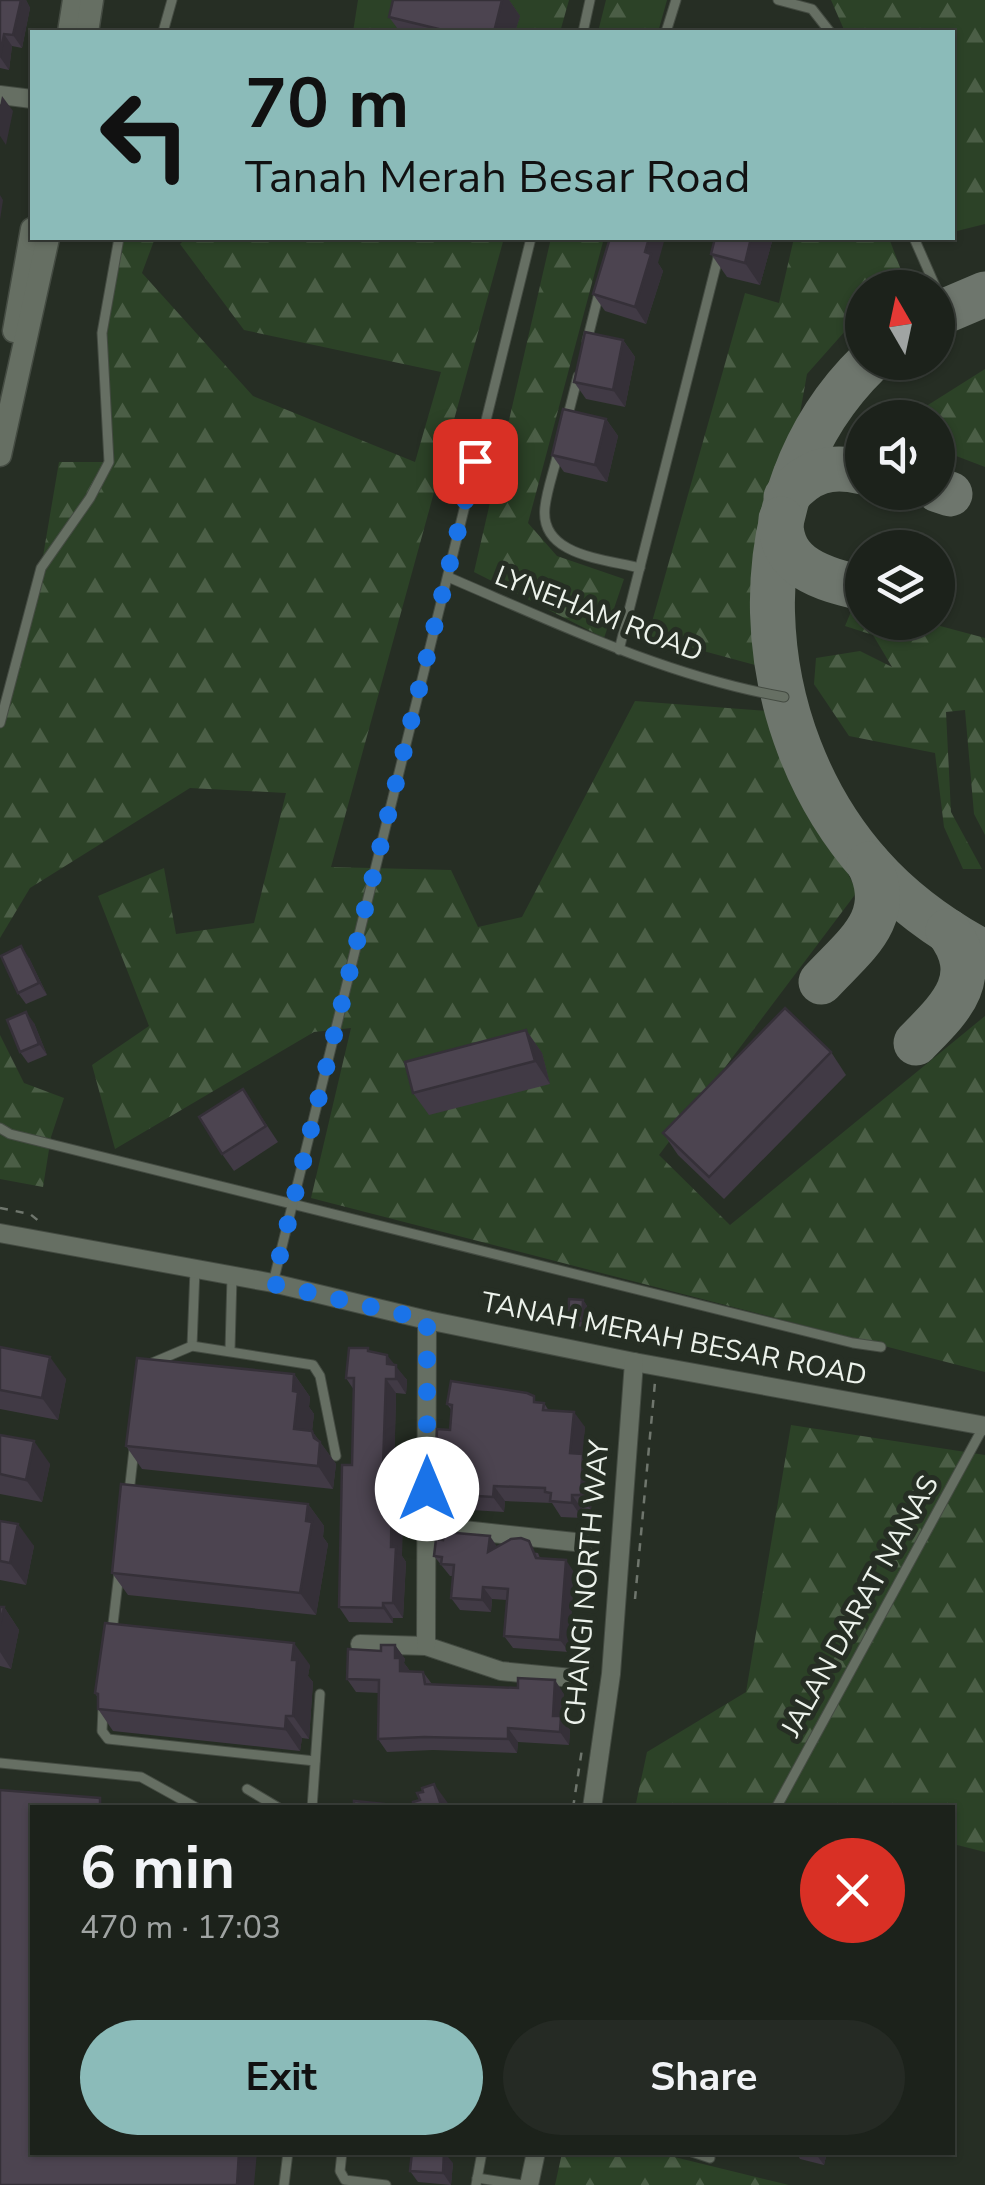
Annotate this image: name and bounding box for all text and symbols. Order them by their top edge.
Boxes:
text: 70 m [245,56,409,152]
icon: left [80,70,210,200]
text: Tanah Merah Besar Road [245,147,751,208]
north arrow [845,270,955,380]
map controls [845,270,955,640]
button: sound [845,400,955,510]
pin [433,419,518,504]
icon: arrive [448,434,503,489]
button: layers [845,530,955,640]
street label: LYNEHAM ROAD [490,557,708,671]
street label: TANAH MERAH BESAR ROAD [478,1283,870,1395]
position arrow [375,1437,479,1541]
street label: CHANGI NORTH WAY [556,1437,619,1727]
street label: JALAN DARAT NANAS [772,1469,948,1744]
text: 6 min [80,1827,235,1909]
button: close [800,1838,905,1943]
text: 470 m · 17:03 [80,1906,281,1949]
button: Exit [80,2020,483,2135]
button: Share [503,2020,905,2135]

